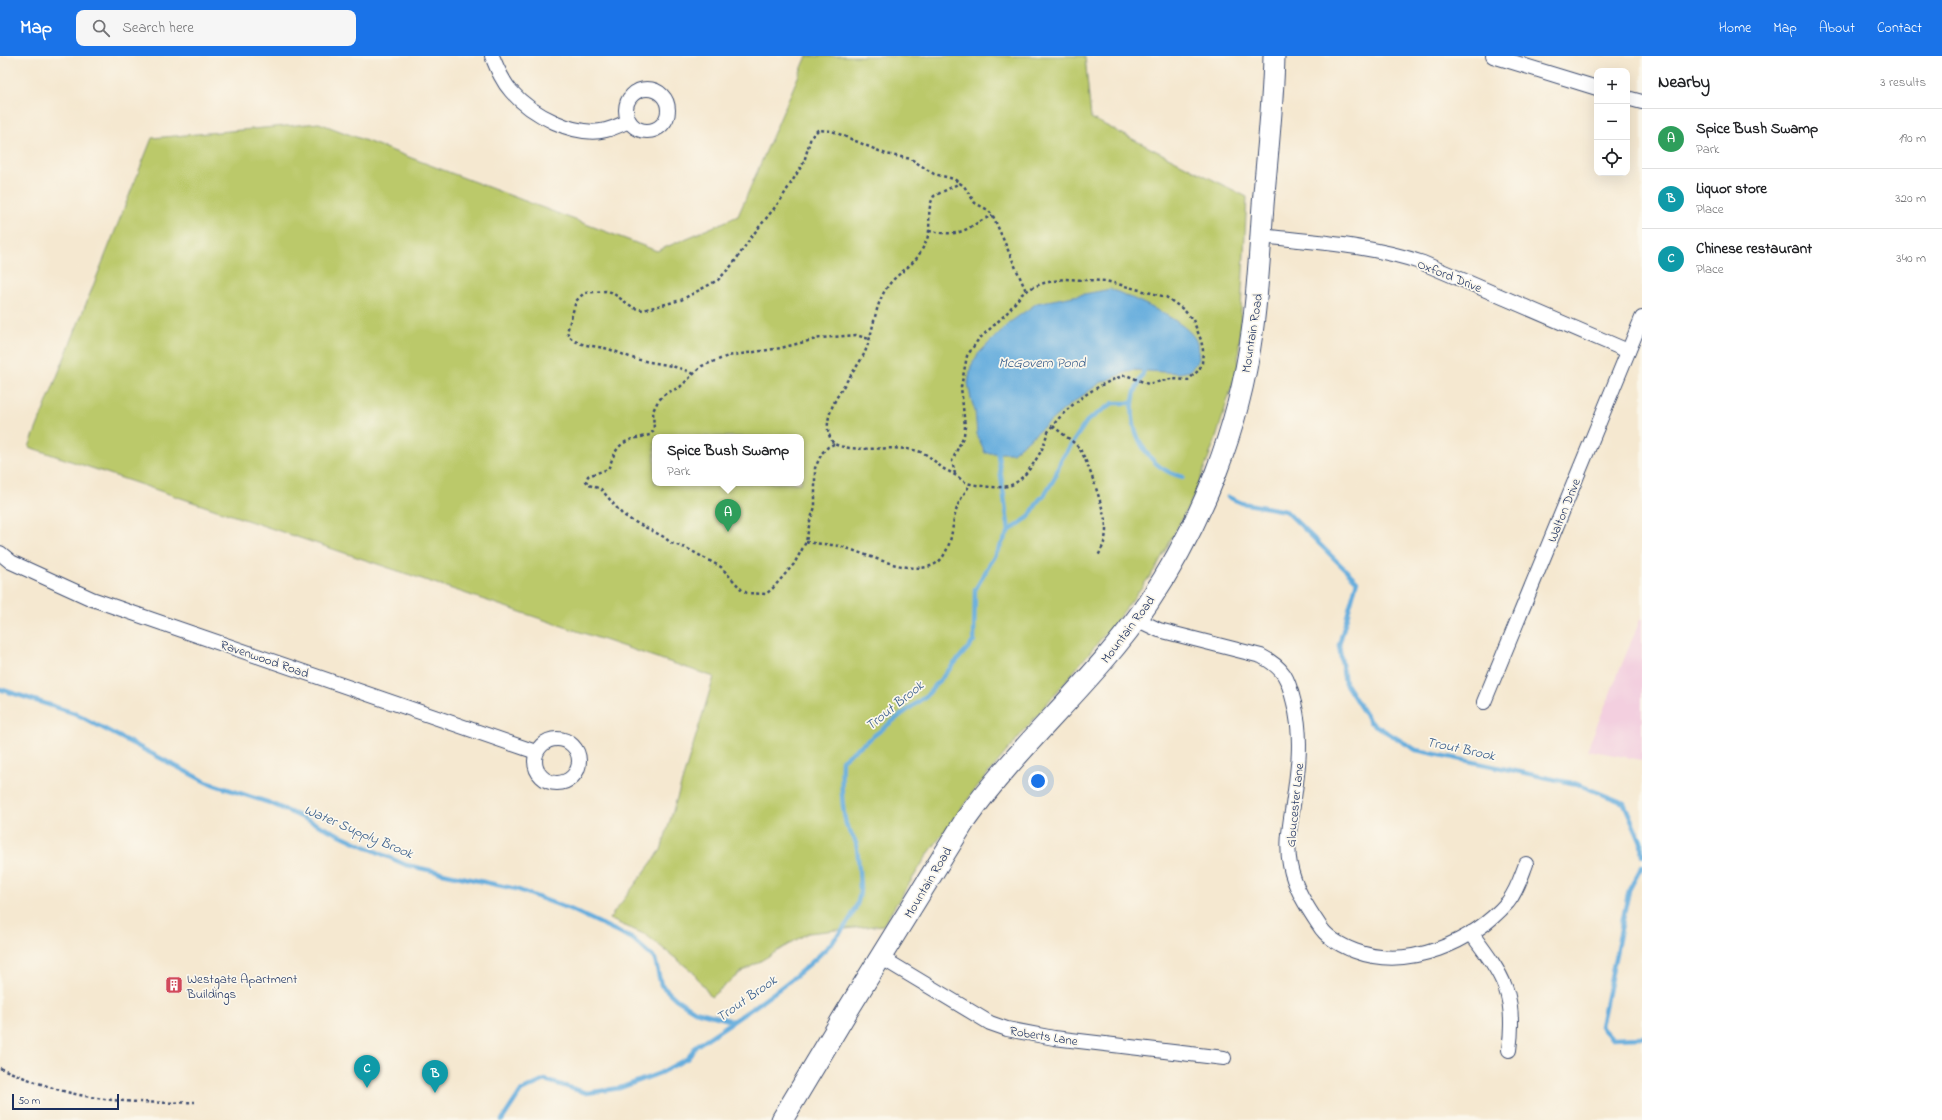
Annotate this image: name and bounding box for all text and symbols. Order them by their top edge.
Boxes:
search box [76,10,356,46]
text: Map [20,15,52,42]
icon: search [90,17,112,39]
text: Search here [122,17,194,39]
text: Home [1719,18,1751,39]
text: Map [1773,18,1797,39]
text: About [1819,18,1855,39]
text: Contact [1877,18,1922,39]
map controls [1594,68,1630,176]
button: + [1594,68,1630,104]
text: Nearby [1658,70,1710,95]
text: 3 results [1880,73,1926,92]
button: − [1594,104,1630,140]
text: Spice Bush Swamp [1696,118,1818,140]
text: A [1667,129,1675,148]
text: 190 m [1899,129,1926,148]
button: locate [1594,140,1630,176]
text: Park [1696,140,1720,159]
text: Liquor store [1696,178,1767,200]
text: B [1667,189,1675,208]
text: 320 m [1895,189,1926,208]
text: Place [1696,200,1724,219]
text: Chinese restaurant [1696,238,1812,260]
text: C [1667,249,1675,268]
text: 340 m [1896,249,1926,268]
street label: Oxford Drive [1414,255,1485,298]
text: Place [1696,260,1724,279]
street label: Mountain Road [1237,291,1268,374]
water label: McGovern Pond [999,353,1087,374]
popup [652,434,804,486]
text: Spice Bush Swamp [667,440,789,462]
text: Park [667,462,690,481]
street label: Walton Drive [1543,476,1586,545]
pin: A [715,499,741,532]
street label: Mountain Road [1097,592,1160,668]
street label: Ravenwood Road [218,635,312,684]
water label: Trout Brook [861,675,929,736]
water label: Trout Brook [1424,732,1498,767]
street label: Gloucester Lane [1282,762,1309,848]
your location [1028,771,1048,791]
water label: Water Supply Brook [301,800,417,865]
street label: Mountain Road [900,843,957,922]
place label: Westgate Apartment Buildings [186,970,298,1005]
water label: Trout Brook [712,970,782,1028]
building icon: Westgate Apartment Buildings [164,975,184,995]
street label: Roberts Lane [1008,1022,1079,1051]
pin: C [354,1055,380,1088]
pin: B [422,1060,448,1093]
scale bar [12,1092,119,1111]
text: 50 m [18,1093,40,1109]

